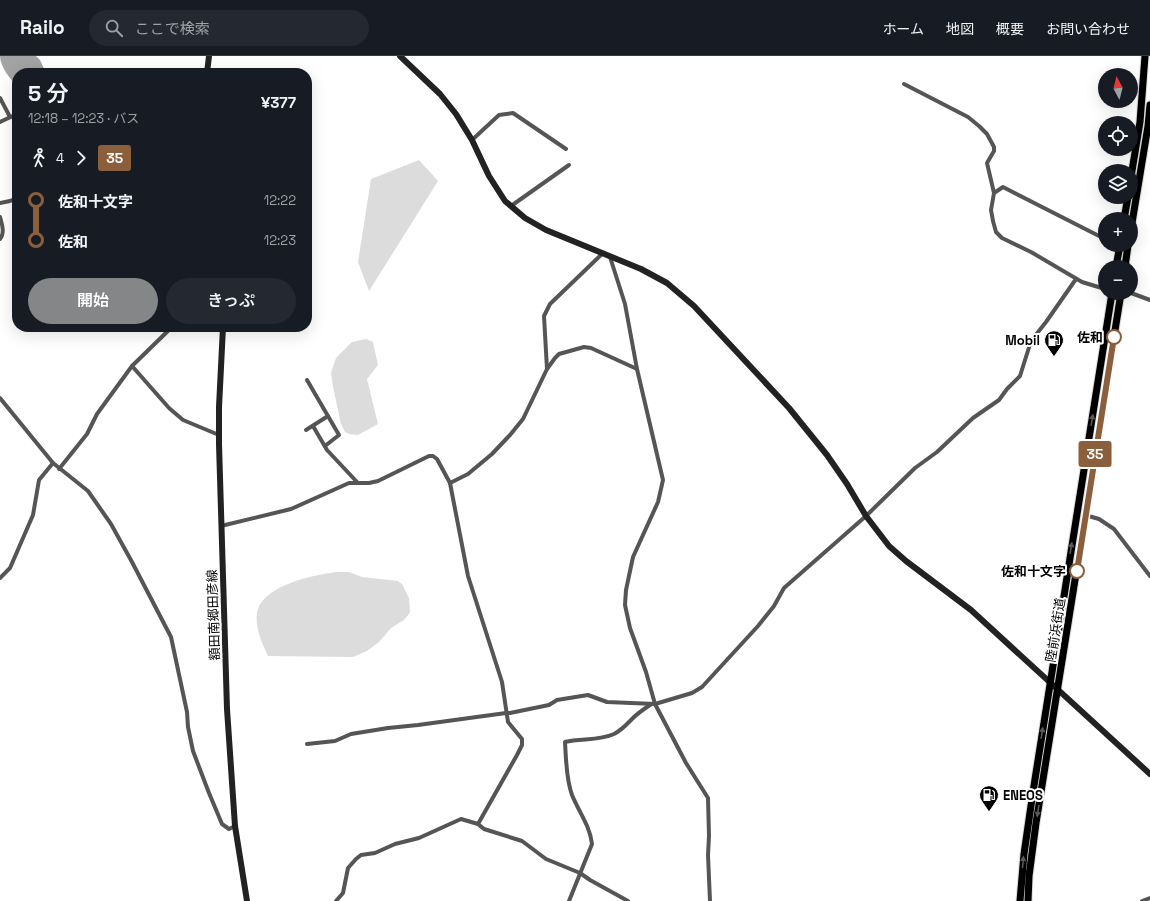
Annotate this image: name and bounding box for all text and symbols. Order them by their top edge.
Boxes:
search box [89,10,369,46]
text: Railo [20,15,65,40]
icon: search [103,17,125,39]
text: ここで検索 [135,19,210,38]
text: ホーム [882,20,924,38]
text: 地図 [946,20,974,38]
text: 概要 [996,20,1024,38]
text: お問い合わせ [1046,20,1130,38]
north arrow [1098,68,1138,108]
map controls [1098,68,1138,300]
text: 5 分 [28,79,69,107]
text: ¥377 [261,93,296,112]
text: 12:18 – 12:23 · バス [28,110,139,127]
button: locate [1098,116,1138,156]
icon: walk [28,147,50,169]
icon: forward [70,147,92,169]
text: 35 [106,149,123,167]
text: 4 [56,150,64,167]
button: layers [1098,164,1138,204]
text: 佐和十文字 [58,192,133,211]
text: 12:22 [264,192,296,209]
button: + [1098,212,1138,252]
text: 佐和 [58,232,88,251]
text: 12:23 [264,232,296,249]
button: − [1098,260,1138,300]
button: 開始 [28,278,158,324]
button: きっぷ [166,278,296,324]
fuel station icon: Mobil [1043,329,1065,357]
place label: 佐和 [1077,329,1103,346]
marker: 佐和 [1106,329,1122,345]
place label: Mobil [1005,332,1040,349]
one-way arrow [1090,414,1096,426]
line badge: 35 [1077,441,1113,467]
text: 35 [1087,445,1103,463]
one-way arrow [1069,542,1075,554]
place label: 佐和十文字 [1001,563,1066,580]
marker: 佐和十文字 [1069,563,1085,579]
street label: 額田南郷田彦線 [203,569,224,661]
street label: 陸前浜街道 [1042,597,1069,664]
one-way arrow [1039,727,1045,740]
fuel station icon: ENEOS [978,784,1000,812]
place label: ENEOS [1003,787,1043,804]
one-way arrow [1035,805,1041,817]
one-way arrow [1020,856,1027,868]

